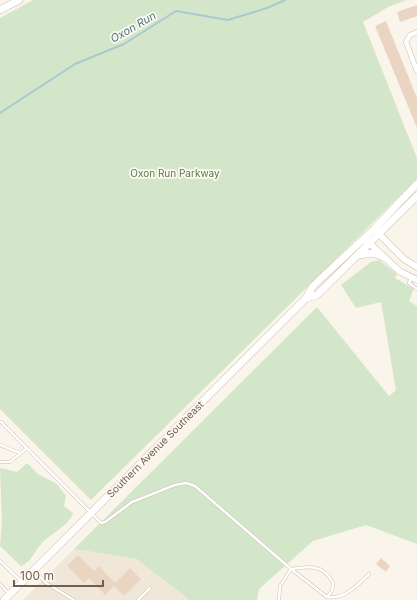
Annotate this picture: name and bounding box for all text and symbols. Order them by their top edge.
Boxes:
water label: Oxon Run [108,8,159,46]
park label: Oxon Run Parkway [130,167,220,179]
street label: Southern Avenue Southeast [104,398,206,500]
scale bar [14,562,103,588]
text: 100 m [20,568,54,583]

